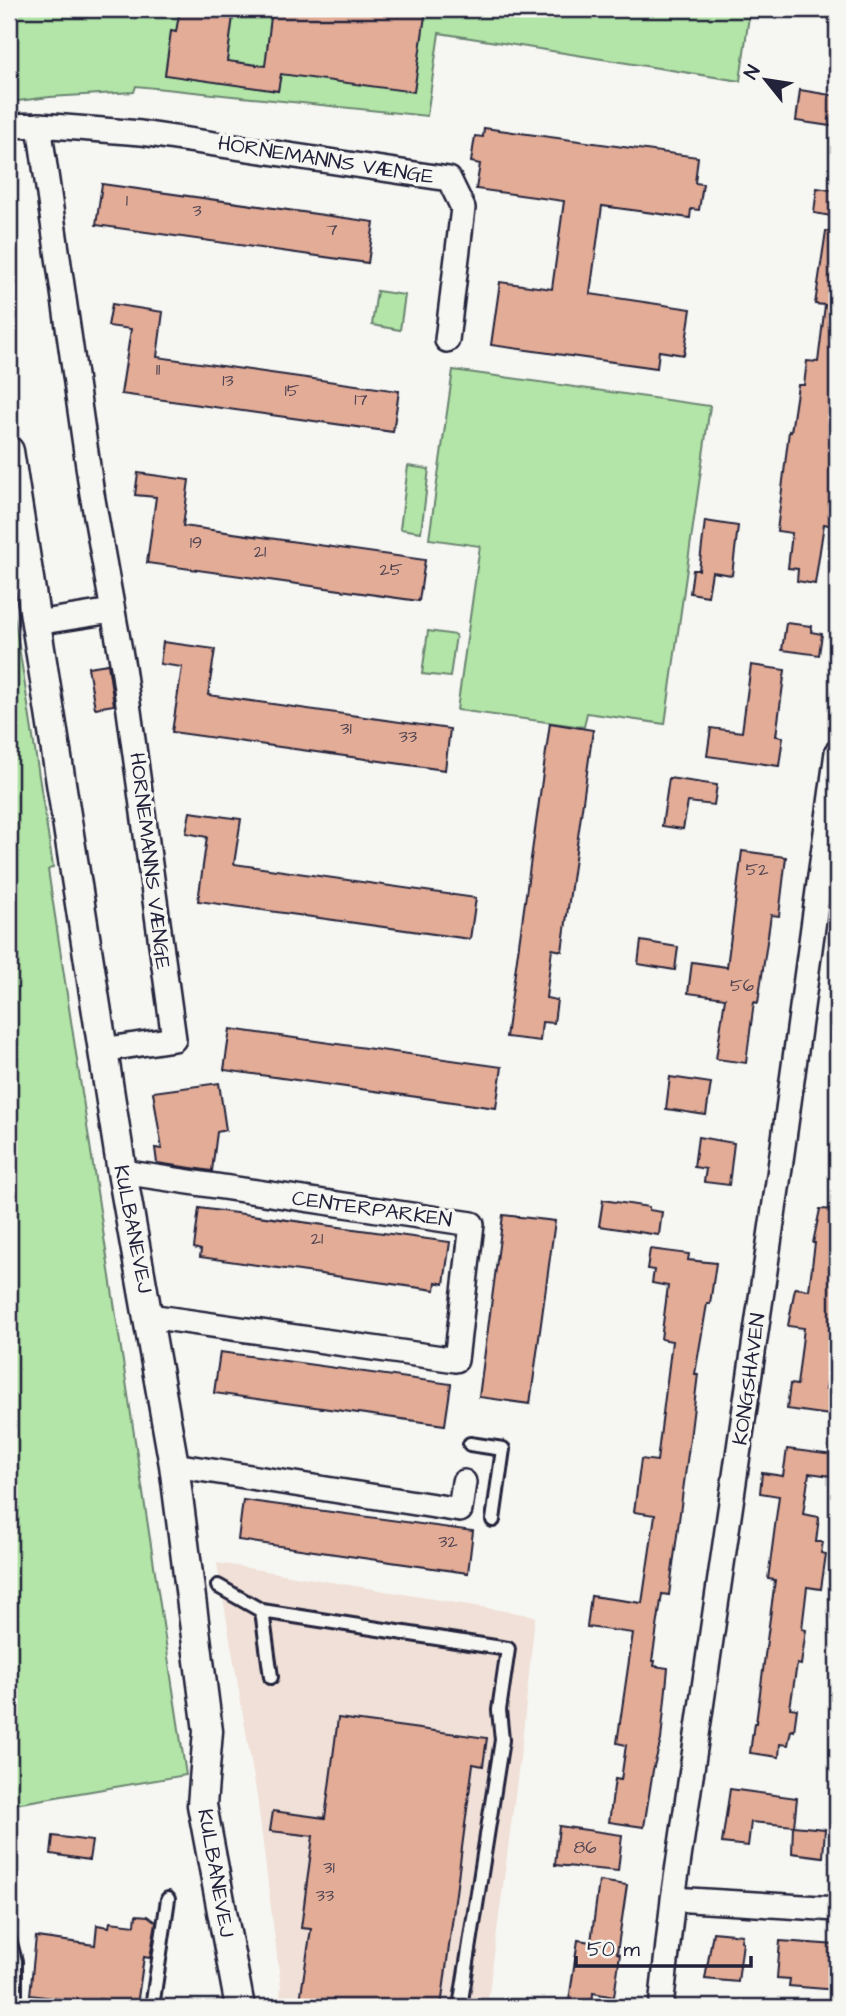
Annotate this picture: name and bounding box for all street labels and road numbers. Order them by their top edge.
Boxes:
street label: HORNEMANNS VÆNGE [216,129,437,191]
street label: HORNEMANNS VÆNGE [122,751,178,972]
street label: KULBANEVEJ [106,1163,160,1295]
street label: CENTERPARKEN [290,1183,454,1235]
street label: KONGSHAVEN [725,1311,773,1447]
street label: KULBANEVEJ [190,1807,242,1939]

